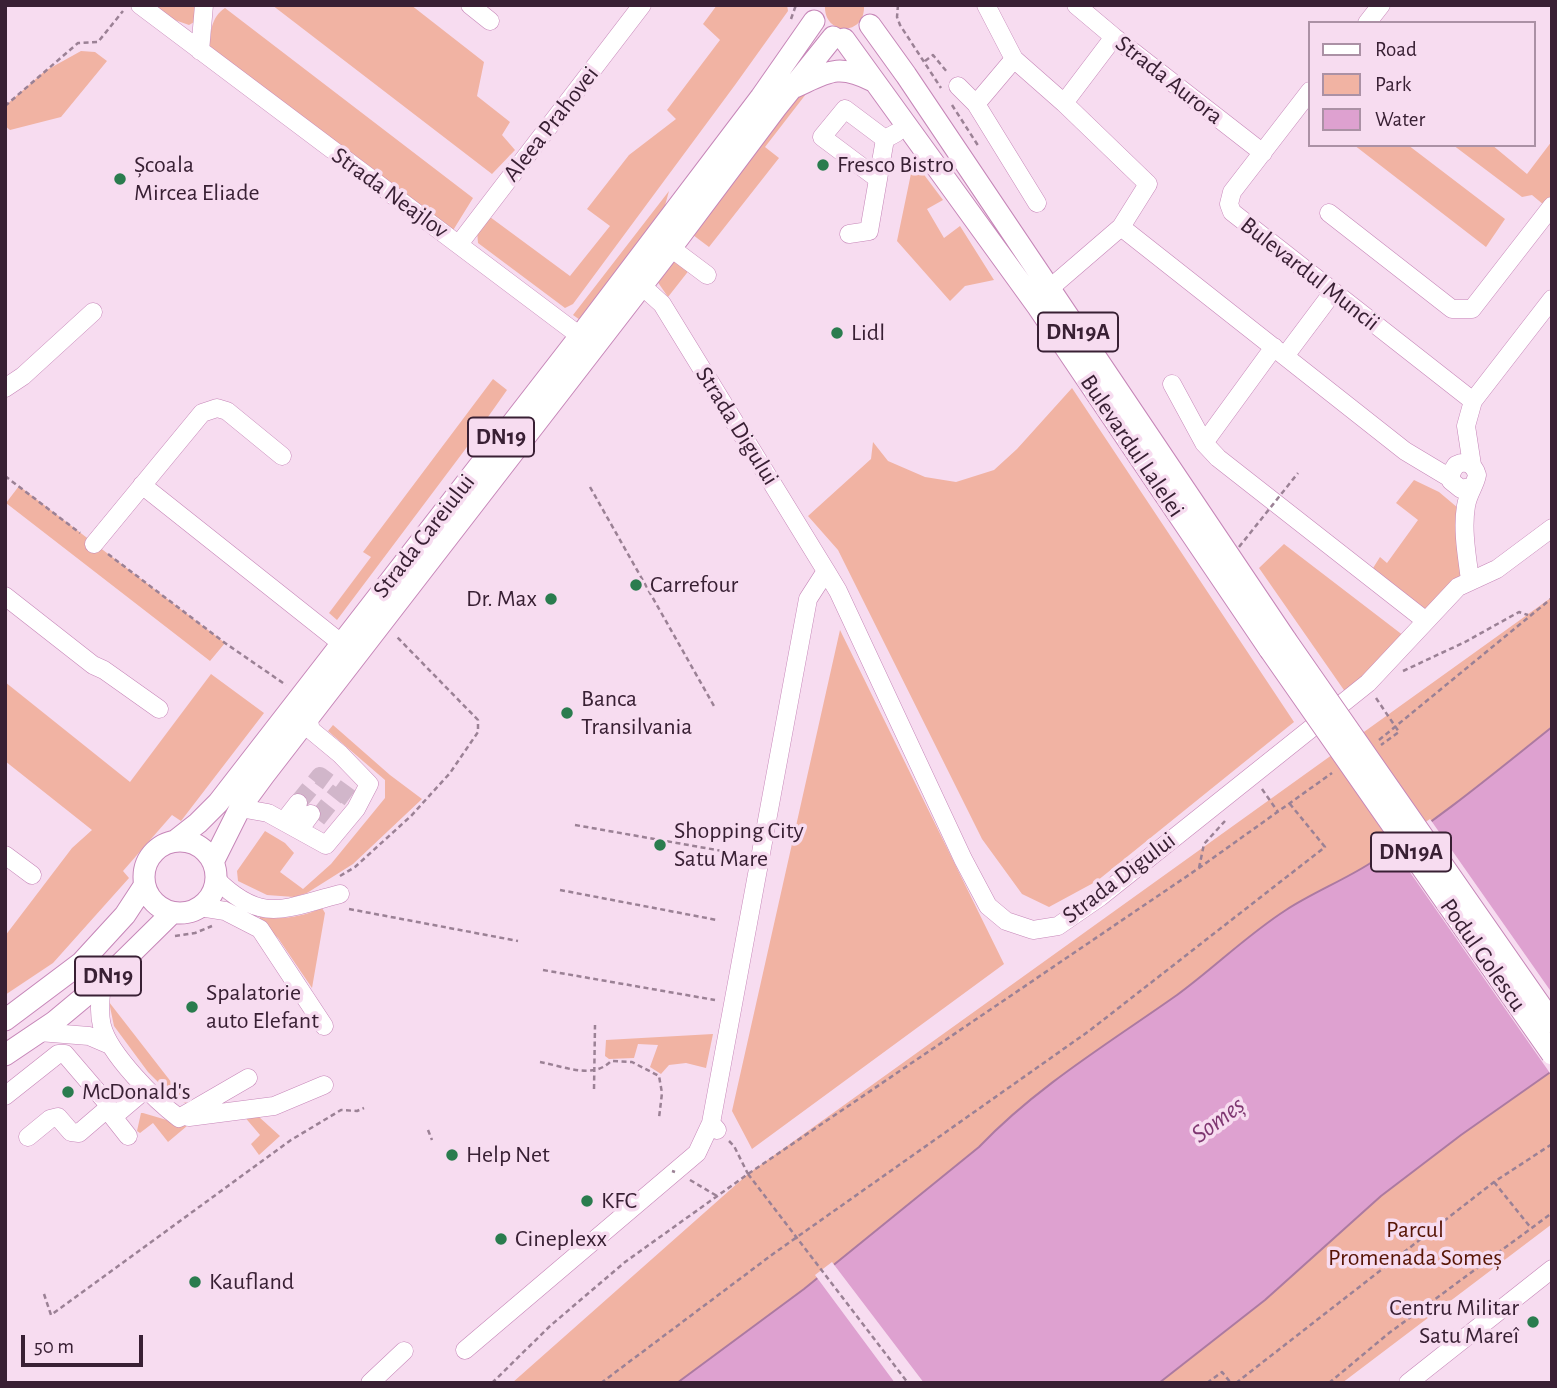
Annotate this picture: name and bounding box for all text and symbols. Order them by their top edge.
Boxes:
legend [1308,21,1536,147]
street label: Strada Aurora [1110,29,1228,131]
text: Road [1375,39,1417,60]
street label: Aleea Prahovei [497,61,605,187]
text: Park [1375,74,1411,95]
text: Water [1375,109,1425,130]
street label: Strada Neajlov [326,141,454,245]
place label: Școala Mircea Eliade [134,151,260,207]
place label: Fresco Bistro [837,151,954,179]
marker: Fresco Bistro [815,157,831,173]
marker: Școala Mircea Eliade [112,171,128,187]
street label: Bulevardul Muncii [1235,211,1385,337]
road number: DN19A [1038,312,1118,352]
place label: Lidl [851,319,885,347]
marker: Lidl [829,325,845,341]
street label: Strada Digului [689,361,785,491]
street label: Bulevardul Lalelei [1074,369,1190,523]
road number: DN19 [468,418,534,457]
street label: Strada Careiului [367,468,481,604]
place label: Carrefour [650,571,738,599]
marker: Carrefour [628,577,644,593]
place label: Dr. Max [466,585,537,613]
marker: Dr. Max [543,591,559,607]
place label: Banca Transilvania [581,685,692,741]
marker: Banca Transilvania [559,705,575,721]
place label: Shopping City Satu Mare [674,817,804,873]
street label: Strada Digului [1057,826,1181,930]
road number: DN19A [1371,832,1451,872]
marker: Shopping City Satu Mare [652,837,668,853]
street label: Podul Golescu [1434,893,1532,1017]
road number: DN19 [75,956,141,995]
place label: Spalatorie auto Elefant [206,979,319,1035]
marker: Spalatorie auto Elefant [184,999,200,1015]
place label: McDonald's [82,1078,191,1106]
marker: McDonald's [60,1084,76,1100]
water label: Someș [1185,1090,1251,1150]
place label: Help Net [466,1141,550,1169]
marker: Help Net [444,1147,460,1163]
place label: KFC [601,1187,637,1215]
marker: KFC [579,1193,595,1209]
park label: Parcul Promenada Someș [1328,1216,1502,1272]
place label: Cineplexx [515,1225,607,1253]
marker: Cineplexx [493,1231,509,1247]
place label: Kaufland [209,1268,294,1296]
marker: Kaufland [187,1274,203,1290]
place label: Centru Militar Satu Mareî [1389,1294,1519,1350]
marker: Centru Militar Satu Mareî [1525,1314,1541,1330]
scale bar [24,1322,147,1366]
text: 50 m [34,1336,74,1357]

